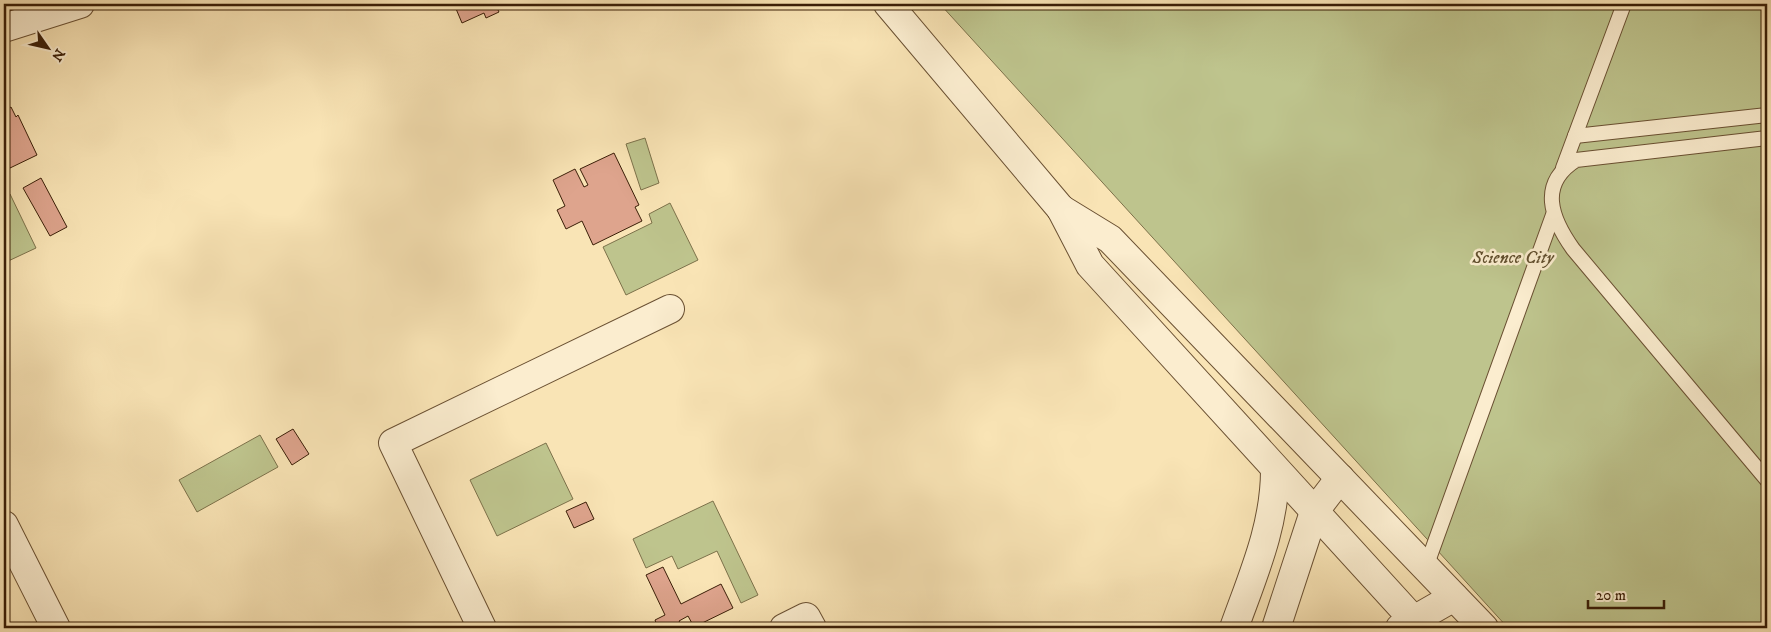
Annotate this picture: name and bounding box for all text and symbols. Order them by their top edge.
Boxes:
north arrow [22,22,72,72]
text: N [47,45,69,65]
park label: Science City [1471,247,1555,269]
scale bar [1588,577,1665,609]
text: 20 m [1596,586,1626,605]

